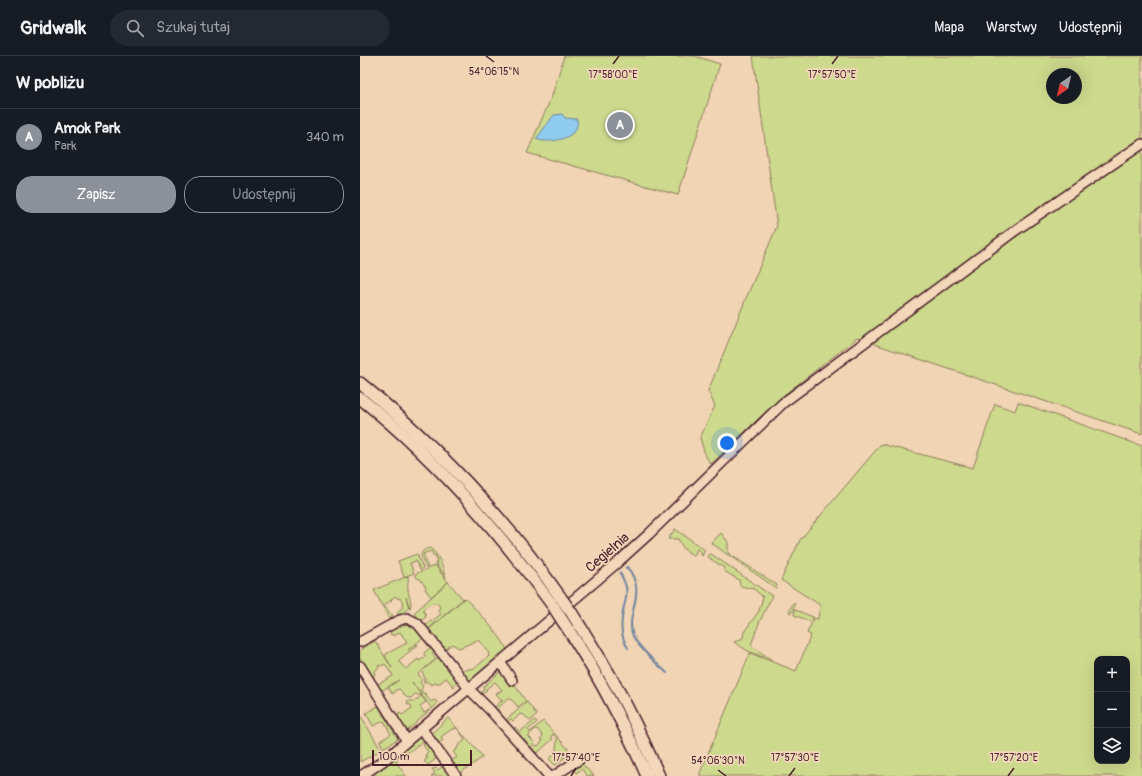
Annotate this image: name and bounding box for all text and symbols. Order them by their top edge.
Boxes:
search box [110,10,390,46]
text: Gridwalk [20,16,86,40]
icon: search [124,17,146,39]
text: Szukaj tutaj [156,18,230,37]
text: Mapa [934,19,964,36]
text: Warstwy [986,19,1037,36]
text: Udostępnij [1059,19,1122,36]
text: 54°06'15"N [469,66,519,78]
north arrow [1046,68,1082,104]
text: 17°58'00"E [589,69,637,81]
text: 17°57'50"E [808,69,856,81]
text: W pobliżu [16,72,84,93]
pin: A [607,110,633,140]
text: Amok Park [54,119,121,138]
text: A [25,129,33,145]
text: 340 m [306,129,344,145]
text: Park [54,138,77,154]
button: Zapisz [16,176,176,213]
button: Udostępnij [184,176,344,213]
your location [717,433,737,453]
street label: Cegielnia [582,529,633,576]
map controls [1094,656,1130,764]
button: + [1094,656,1130,692]
button: − [1094,692,1130,728]
button: layers [1094,728,1130,764]
scale bar [372,748,472,767]
text: 100 m [378,750,409,763]
text: 17°57'40"E [552,752,600,764]
text: 17°57'30"E [771,752,819,764]
text: 17°57'20"E [990,752,1038,764]
text: 54°06'30"N [691,755,745,767]

